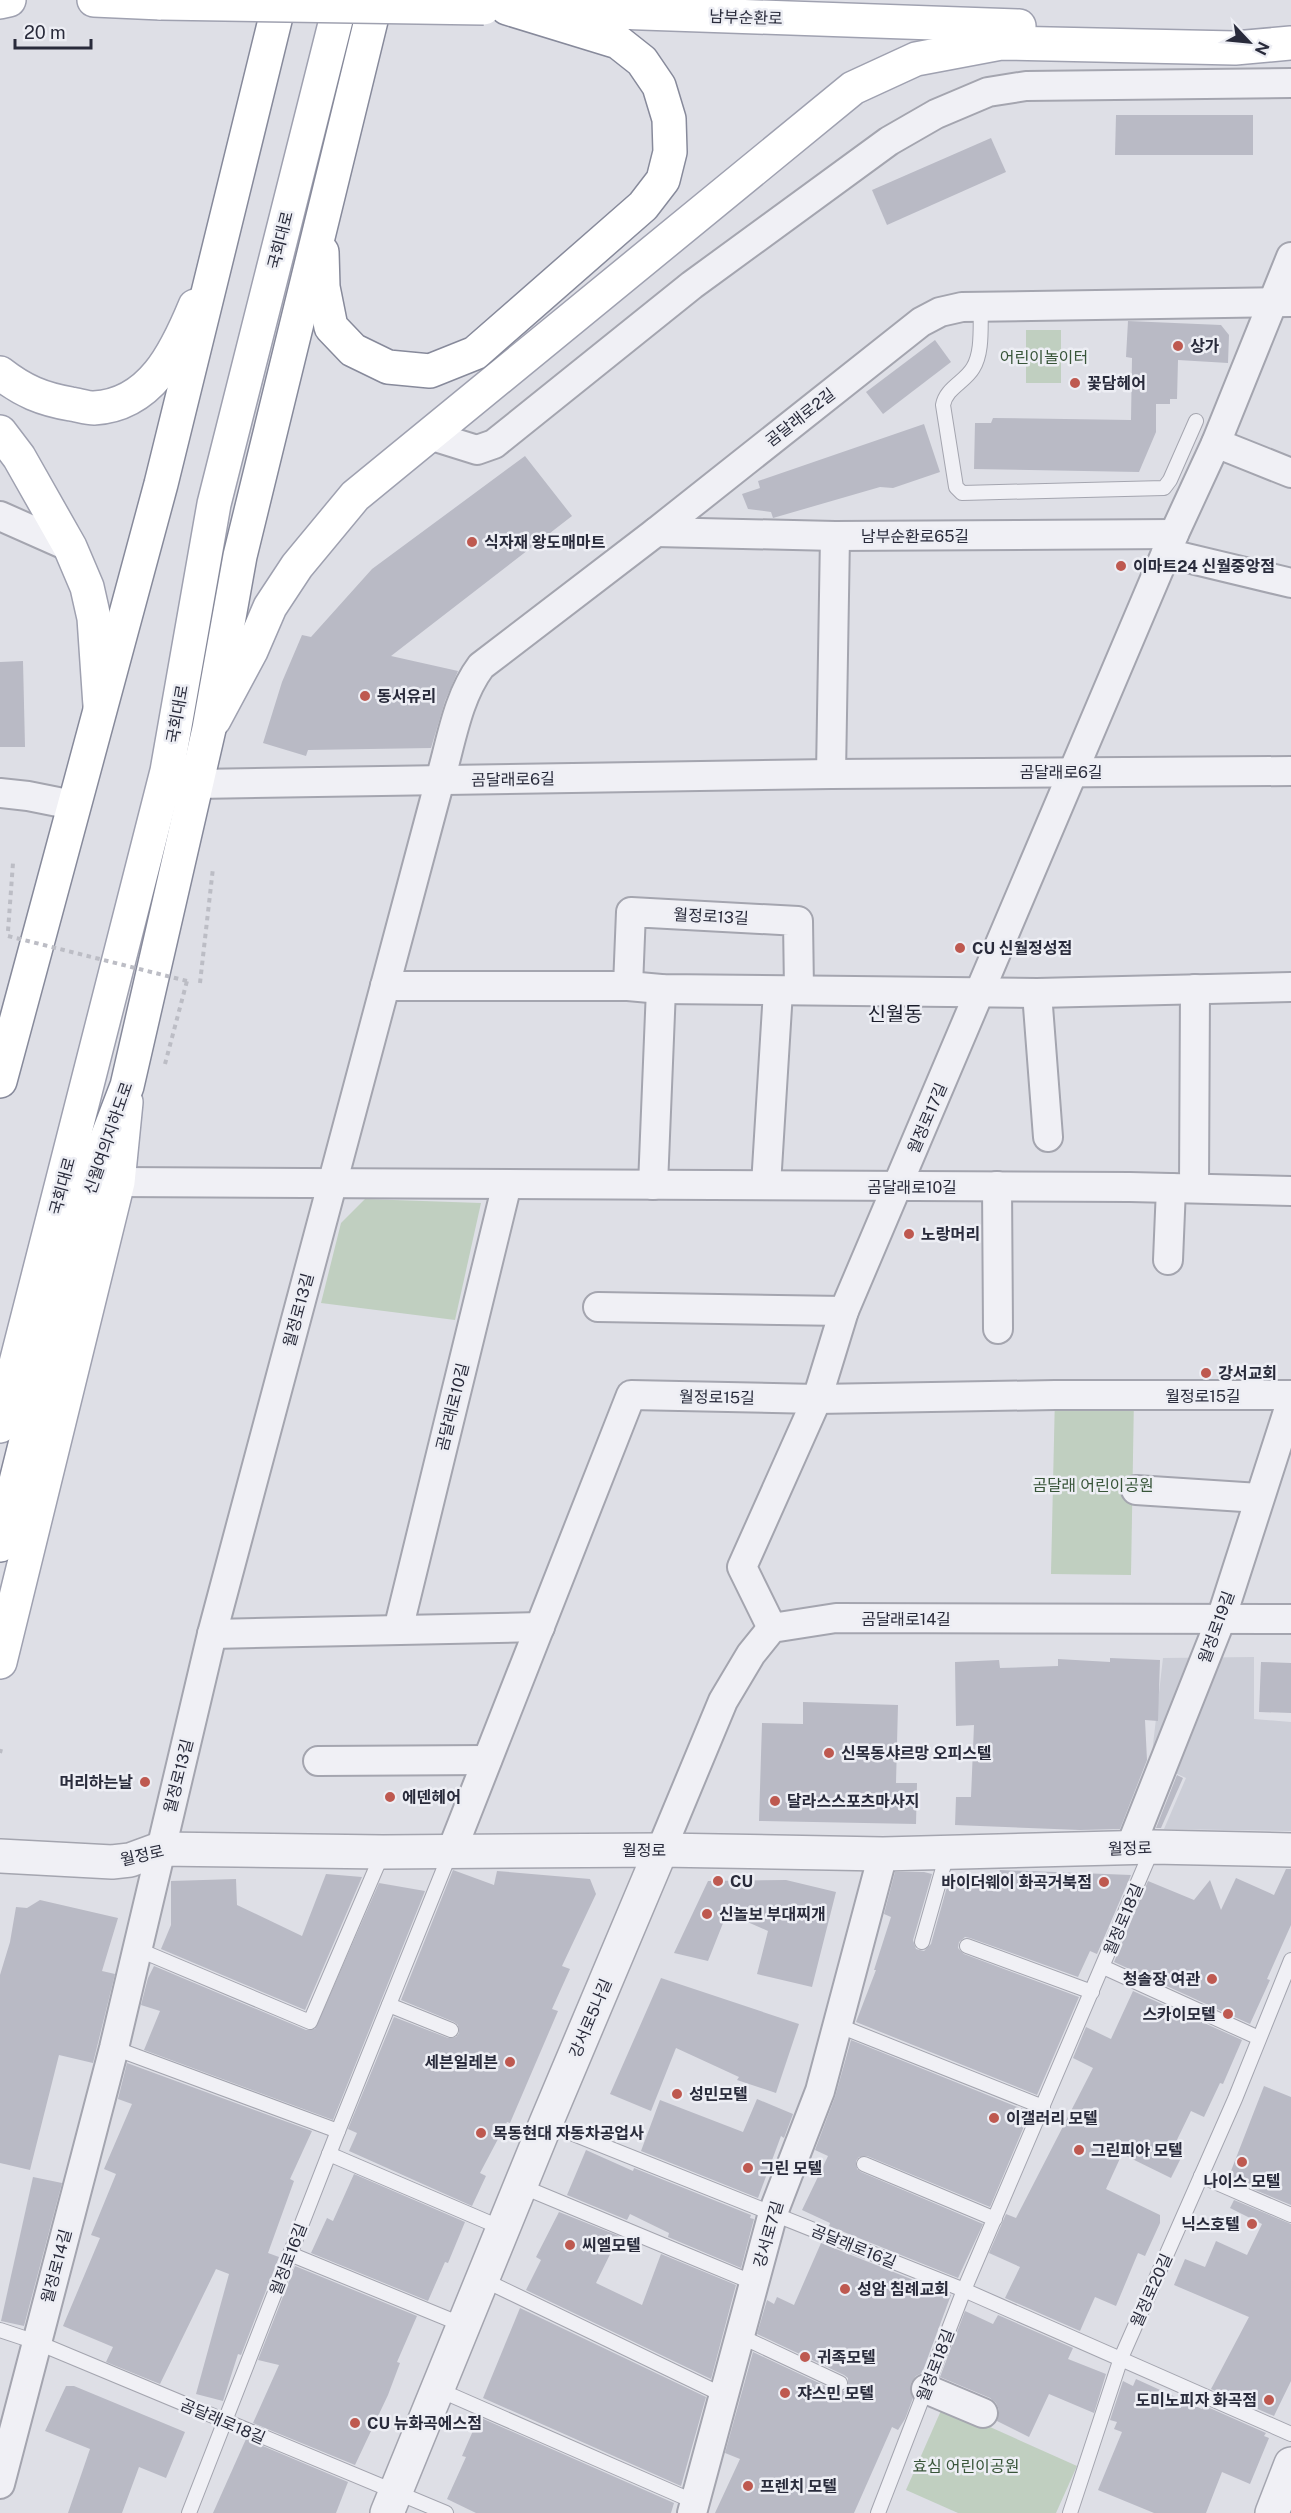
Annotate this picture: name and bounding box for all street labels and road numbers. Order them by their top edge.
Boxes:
street label: 남부순환로 [709,7,783,28]
street label: 국회대로 [264,209,297,271]
street label: 곰달래로2길 [762,384,839,450]
street label: 남부순환로65길 [861,527,969,546]
street label: 국회대로 [163,683,192,745]
street label: 곰달래로6길 [1019,763,1103,782]
street label: 곰달래로6길 [471,769,555,790]
street label: 월정로13길 [673,905,749,928]
street label: 신월여의지하도로 [80,1079,137,1197]
street label: 월정로17길 [904,1080,951,1156]
street label: 국회대로 [46,1155,79,1217]
street label: 곰달래로10길 [867,1178,957,1197]
street label: 월정로13길 [280,1271,317,1349]
street label: 곰달래로10길 [432,1361,473,1453]
street label: 월정로15길 [679,1387,755,1408]
street label: 월정로15길 [1165,1387,1241,1406]
street label: 월정로19길 [1195,1588,1238,1666]
street label: 곰달래로14길 [861,1610,951,1629]
street label: 월정로13길 [160,1737,197,1815]
street label: 월정로 [1108,1838,1153,1859]
street label: 월정로 [118,1841,166,1870]
street label: 월정로 [622,1841,666,1860]
street label: 월정로18길 [1100,1881,1147,1958]
street label: 강서로5나길 [565,1976,616,2061]
street label: 강서로7길 [750,2199,787,2270]
street label: 월정로16길 [266,2221,311,2298]
street label: 곰달래로16길 [808,2221,899,2272]
street label: 월정로14길 [38,2227,75,2305]
street label: 월정로20길 [1127,2251,1176,2330]
street label: 월정로18길 [913,2326,958,2404]
street label: 곰달래로18길 [177,2395,268,2448]

